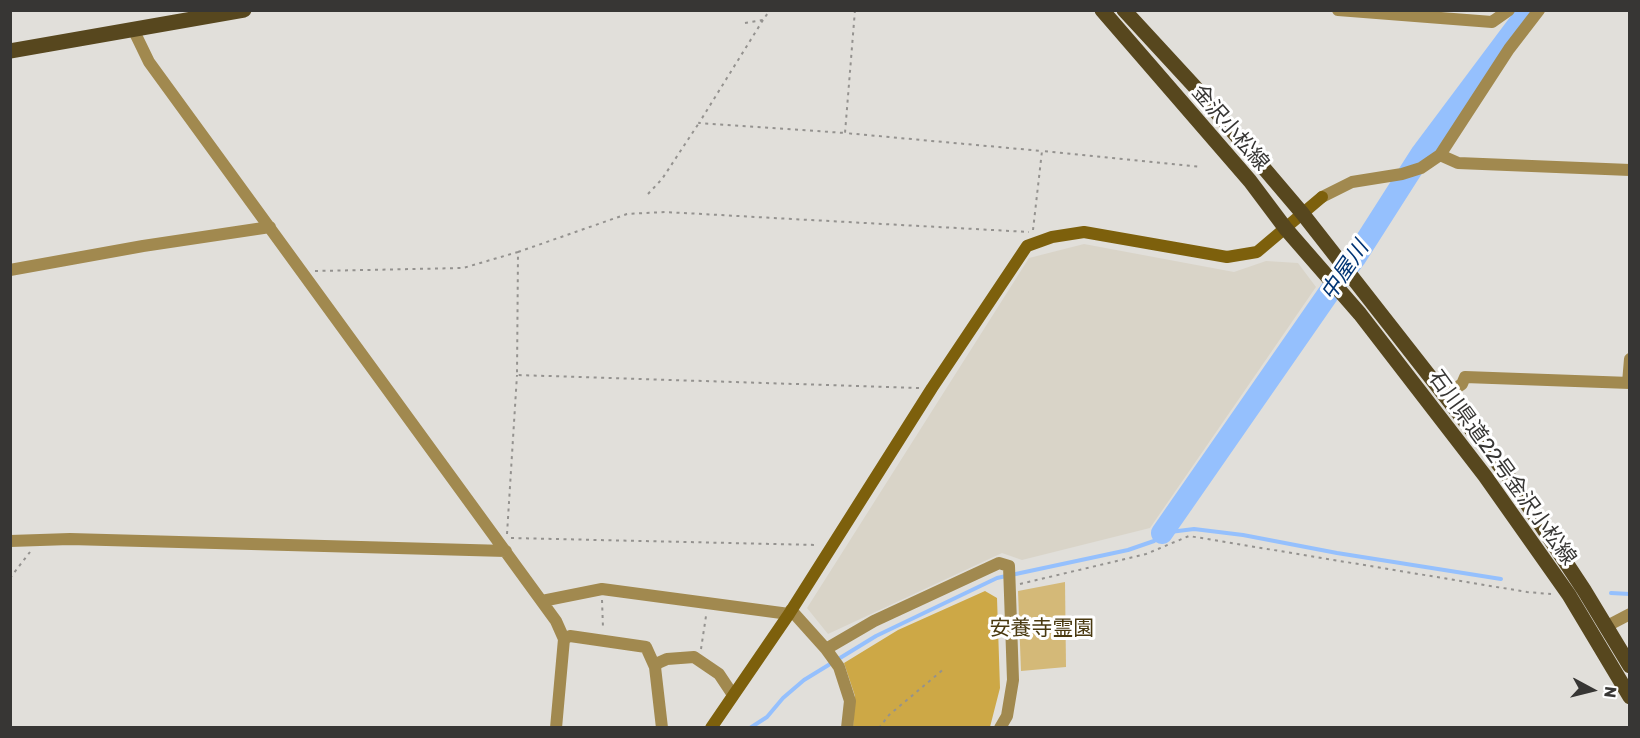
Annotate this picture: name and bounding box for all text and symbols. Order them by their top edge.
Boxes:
street label: 金沢小松線 [1186,80,1274,176]
water label: 中屋川 [1316,236,1374,306]
street label: 石川県道22号金沢小松線 [1423,366,1581,570]
park label: 安養寺霊園 [990,616,1094,642]
north arrow [1562,660,1622,720]
text: N [1600,685,1620,699]

